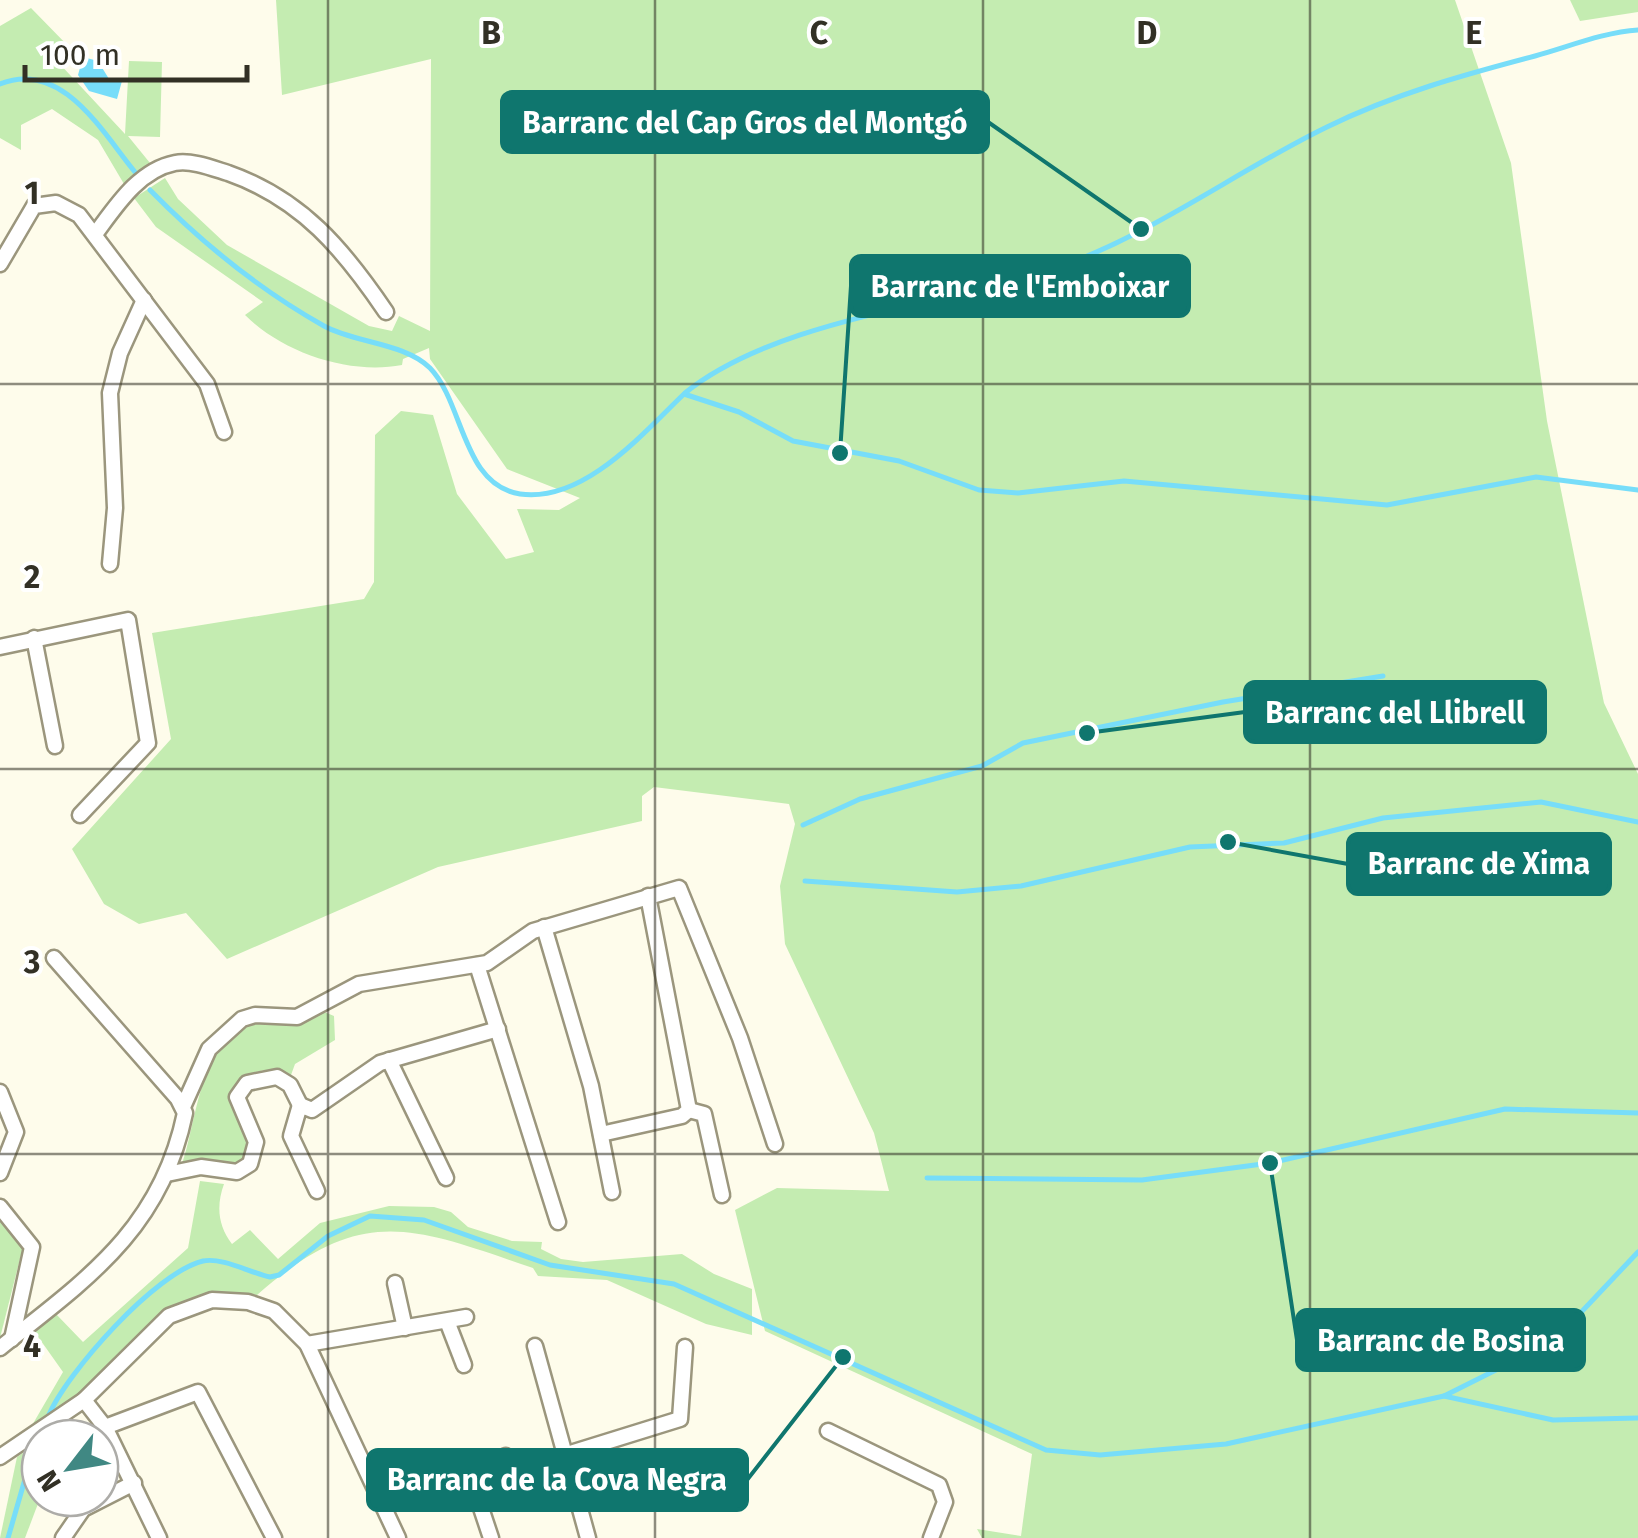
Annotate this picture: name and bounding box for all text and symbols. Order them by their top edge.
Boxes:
text: B [481,14,501,52]
text: C [810,14,829,52]
text: D [1137,14,1157,52]
text: E [1466,14,1482,52]
scale bar [25,20,248,82]
text: 100 m [40,37,120,73]
callout: Barranc del Cap Gros del Montgó [502,92,988,152]
text: Barranc del Cap Gros del Montgó [522,105,968,141]
text: 1 [25,174,39,212]
callout: Barranc de l'Emboixar [851,256,1189,316]
text: Barranc de l'Emboixar [871,269,1170,305]
text: 2 [24,558,40,596]
callout: Barranc del Llibrell [1245,682,1545,742]
text: Barranc del Llibrell [1265,695,1525,731]
callout: Barranc de Xima [1348,834,1610,894]
text: Barranc de Xima [1368,846,1590,882]
text: 3 [23,943,40,981]
callout: Barranc de Bosina [1297,1310,1584,1370]
text: Barranc de Bosina [1317,1323,1565,1359]
text: 4 [23,1327,41,1365]
north arrow [20,1418,120,1518]
callout: Barranc de la Cova Negra [368,1450,747,1510]
text: Barranc de la Cova Negra [387,1462,727,1498]
text: N [30,1464,68,1497]

